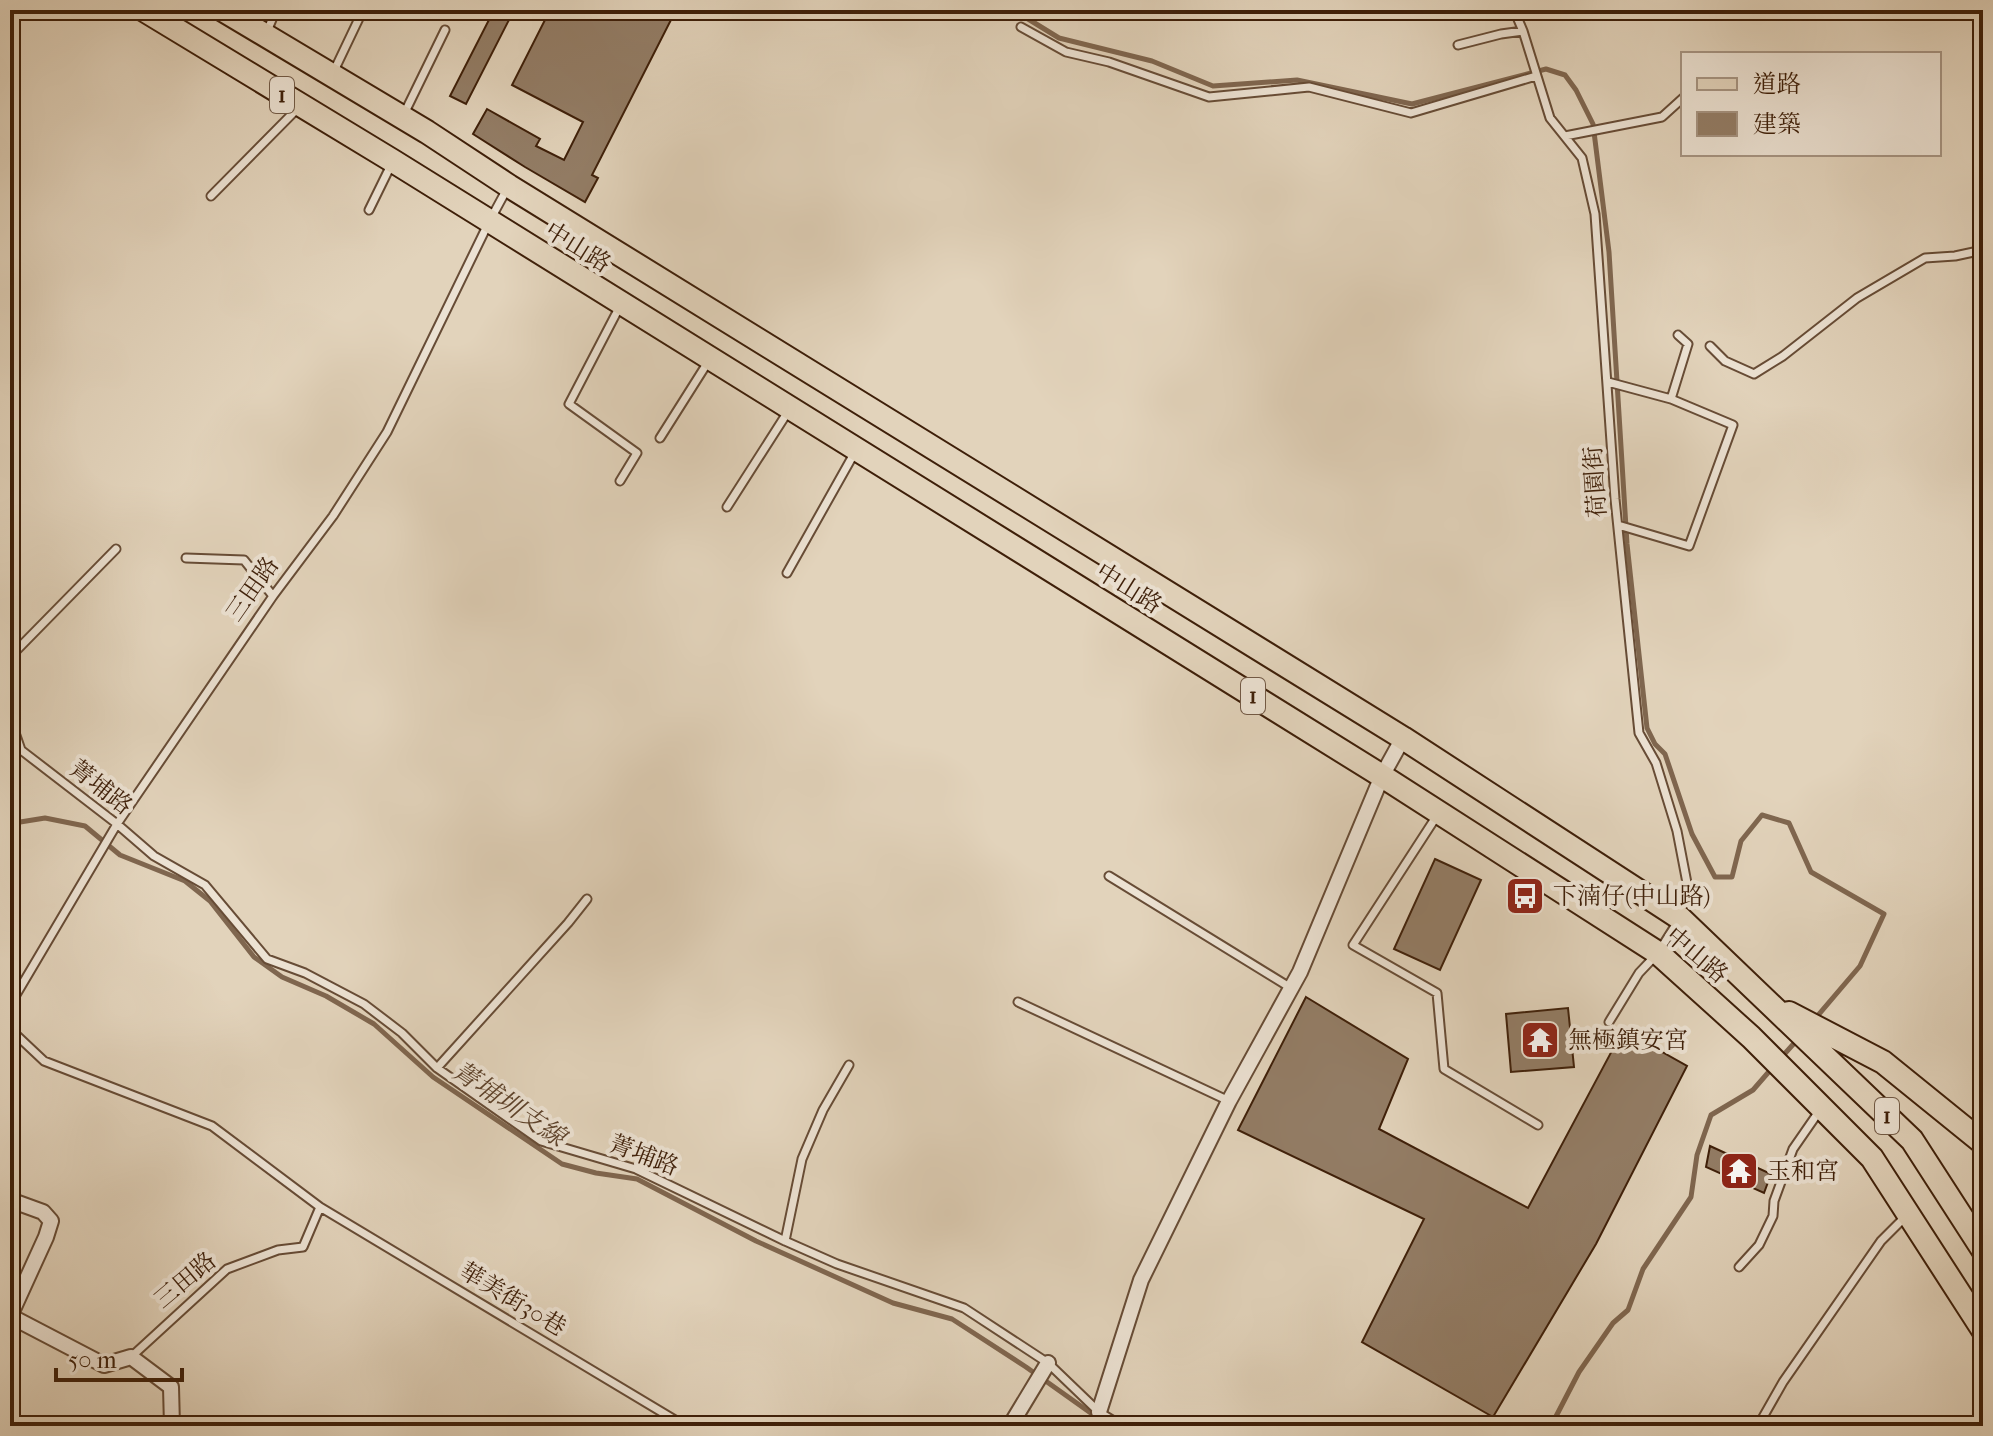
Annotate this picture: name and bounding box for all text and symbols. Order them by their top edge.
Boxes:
legend [1681,52,1941,156]
text: 道路 [1753,70,1801,98]
road number: 1 [270,77,294,113]
text: 建築 [1753,110,1801,138]
street label: 中山路 [540,216,616,278]
street label: 荷園街 [1579,445,1611,519]
street label: 三田路 [220,551,284,627]
street label: 中山路 [1091,557,1167,619]
road number: 1 [1241,678,1265,714]
street label: 菁埔路 [64,754,138,820]
bus stop icon: 下湳仔(中山路) [1504,875,1546,917]
place label: 下湳仔(中山路) [1553,882,1710,910]
street label: 中山路 [1660,921,1734,989]
temple icon: 無極鎮安宮 [1519,1019,1561,1061]
place label: 無極鎮安宮 [1568,1026,1688,1054]
water label: 菁埔圳支線 [446,1055,574,1155]
road number: 1 [1875,1098,1899,1134]
street label: 菁埔路 [605,1129,683,1181]
temple icon: 玉和宮 [1718,1150,1760,1192]
place label: 玉和宮 [1767,1157,1839,1185]
street label: 三田路 [148,1246,222,1314]
street label: 華美街30巷 [455,1256,571,1342]
scale bar [56,1332,182,1382]
text: 50 m [68,1346,117,1374]

